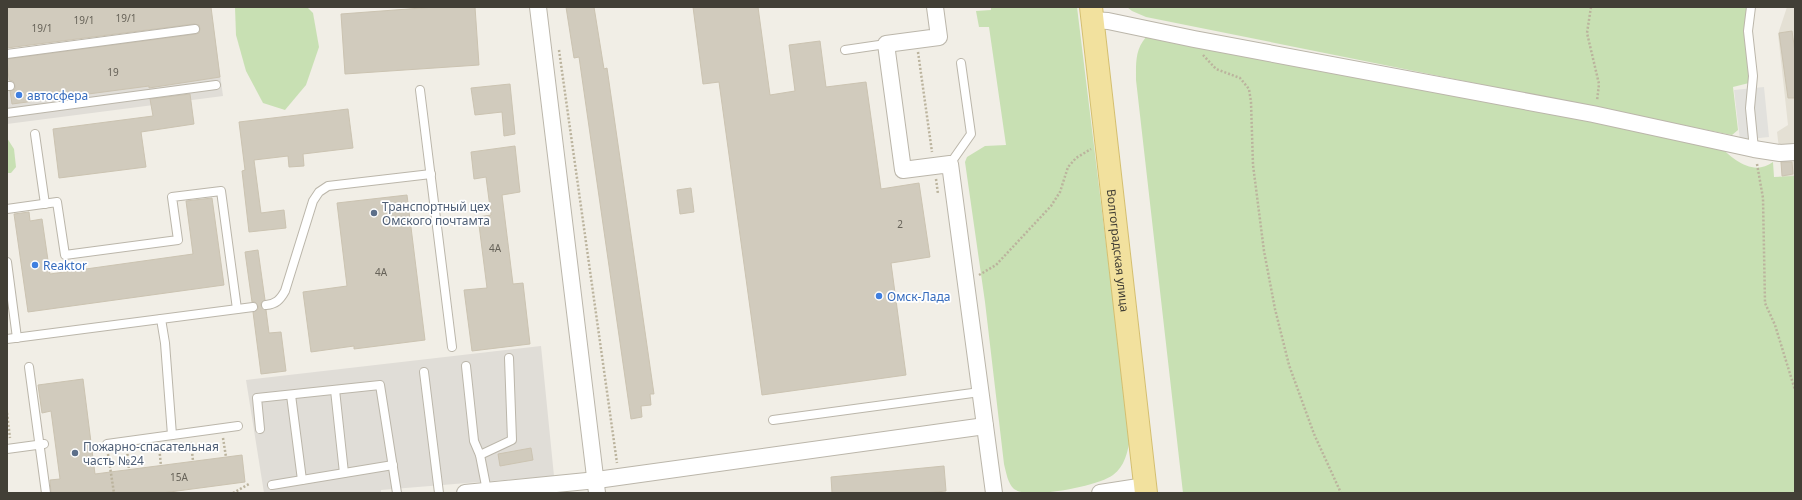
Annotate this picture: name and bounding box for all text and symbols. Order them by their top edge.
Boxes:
house number: 19/1 [116,11,136,25]
house number: 19/1 [74,13,94,27]
house number: 19/1 [32,21,52,35]
house number: 19 [107,65,119,79]
place label: автосфера [27,87,88,104]
marker: автосфера [14,90,24,100]
street label: Волгоградская улица [1103,188,1134,313]
place label: Транспортный цех Омского почтамта [382,198,490,229]
marker: Транспортный цех Омского почтамта [369,208,379,218]
house number: 2 [897,217,903,231]
house number: 4А [489,241,502,255]
place label: Reaktor [43,257,87,274]
marker: Reaktor [30,260,40,270]
house number: 4А [375,265,388,279]
place label: Омск-Лада [887,288,950,305]
marker: Омск-Лада [874,291,884,301]
place label: Пожарно-спасательная часть №24 [83,438,219,469]
marker: Пожарно-спасательная часть №24 [70,448,80,458]
house number: 15А [170,470,189,484]

